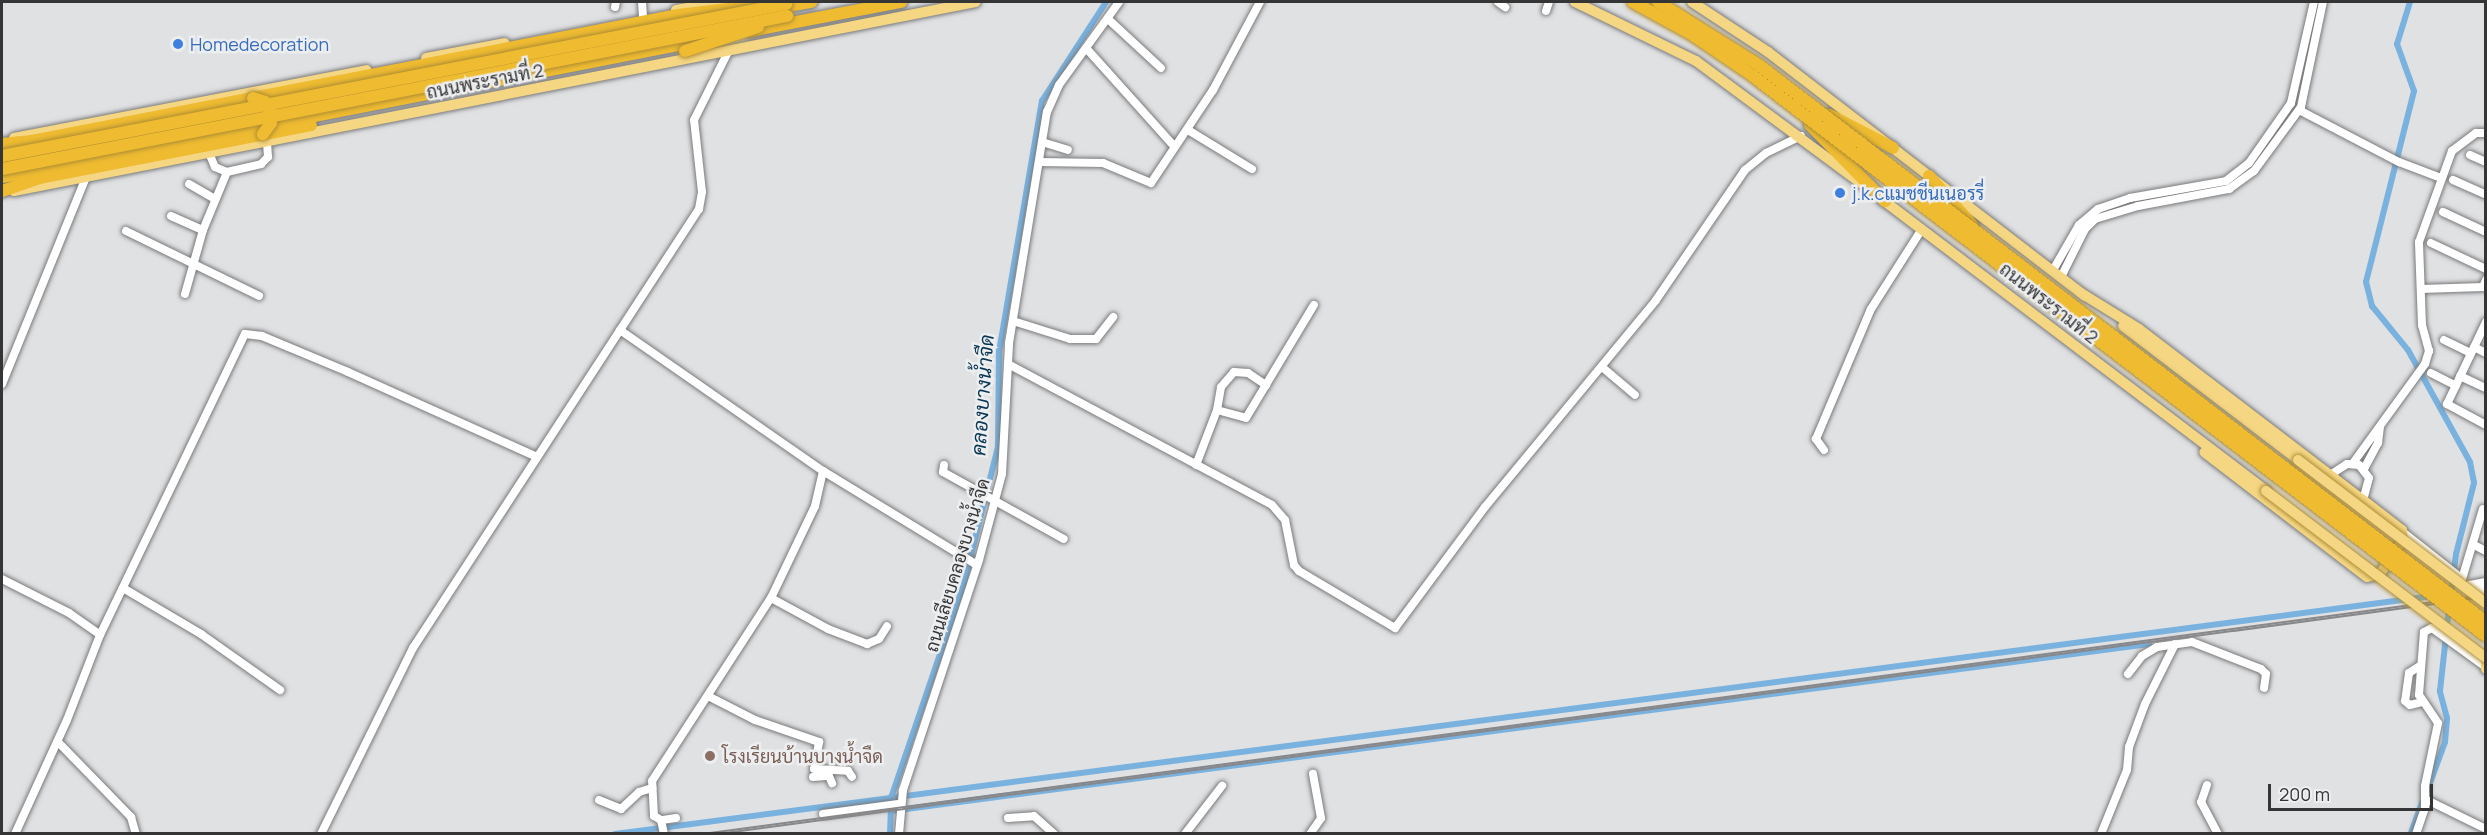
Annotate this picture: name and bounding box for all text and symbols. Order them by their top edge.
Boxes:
place label: Homedecoration [190,33,329,55]
marker: Homedecoration [171,37,185,51]
street label: ถนนพระรามที่ 2 [425,59,545,103]
place label: j.k.cแมชชีนเนอรรี่ [1852,182,1984,204]
marker: j.k.cแมชชีนเนอรรี่ [1833,186,1847,200]
street label: ถนนพระรามที่ 2 [1996,258,2102,348]
water label: คลองบางน้ำจืด [966,334,998,456]
street label: ถนนเลียบคลองบางน้ำจืด [920,475,994,655]
place label: โรงเรียนบ้านบางนํ้าจืด [722,745,883,767]
marker: โรงเรียนบ้านบางนํ้าจืด [703,749,717,763]
scale bar [2271,772,2436,810]
text: 200 m [2279,782,2330,806]

